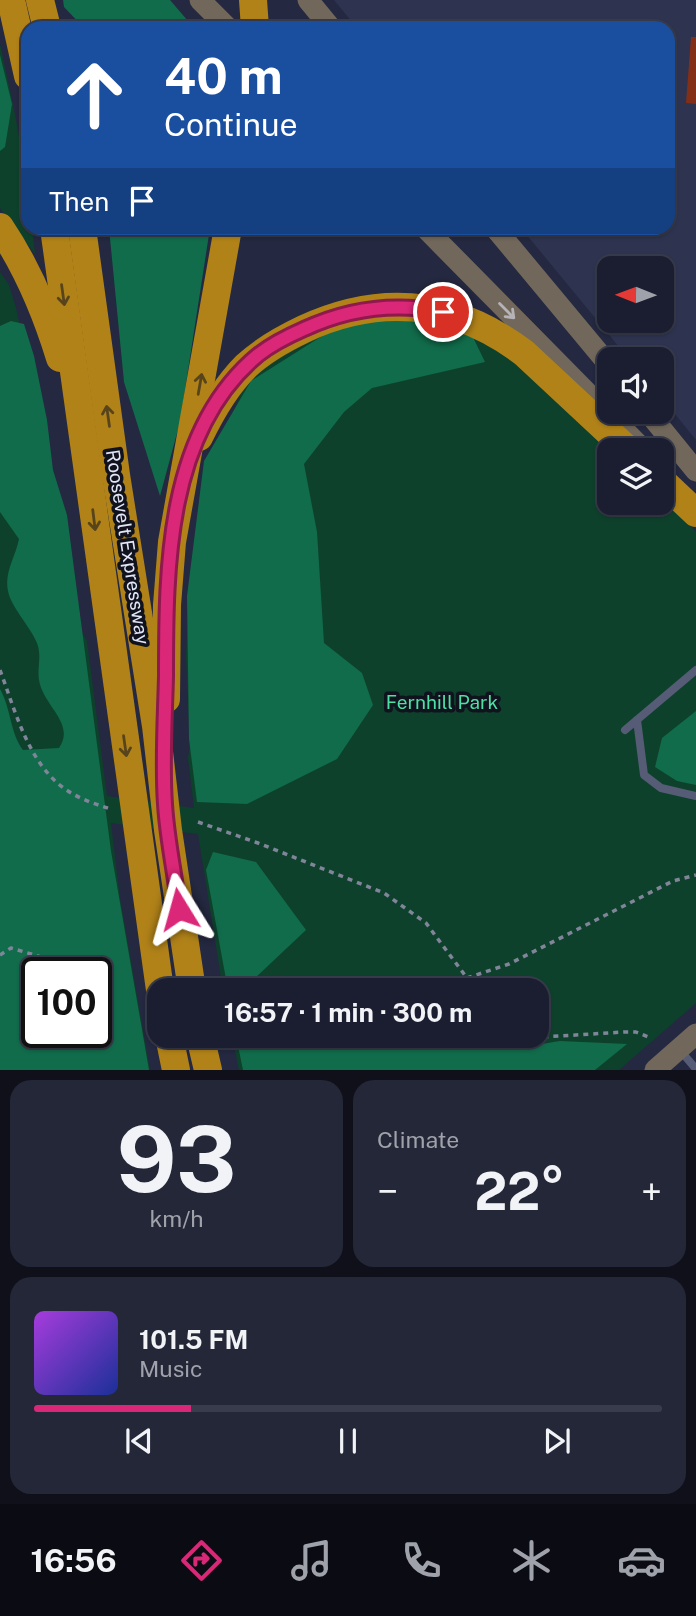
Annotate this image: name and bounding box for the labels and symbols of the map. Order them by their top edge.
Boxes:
north arrow [597,256,674,332]
pin [413,282,473,342]
one-way arrow [57,283,70,306]
one-way arrow [498,302,515,319]
one-way arrow [194,373,207,396]
one-way arrow [101,406,114,428]
street label: Roosevelt Expressway [102,448,154,646]
one-way arrow [88,509,101,531]
park label: Fernhill Park [386,691,498,713]
one-way arrow [119,734,132,757]
position arrow [142,872,216,946]
speed limit sign: 100 [21,957,112,1048]

